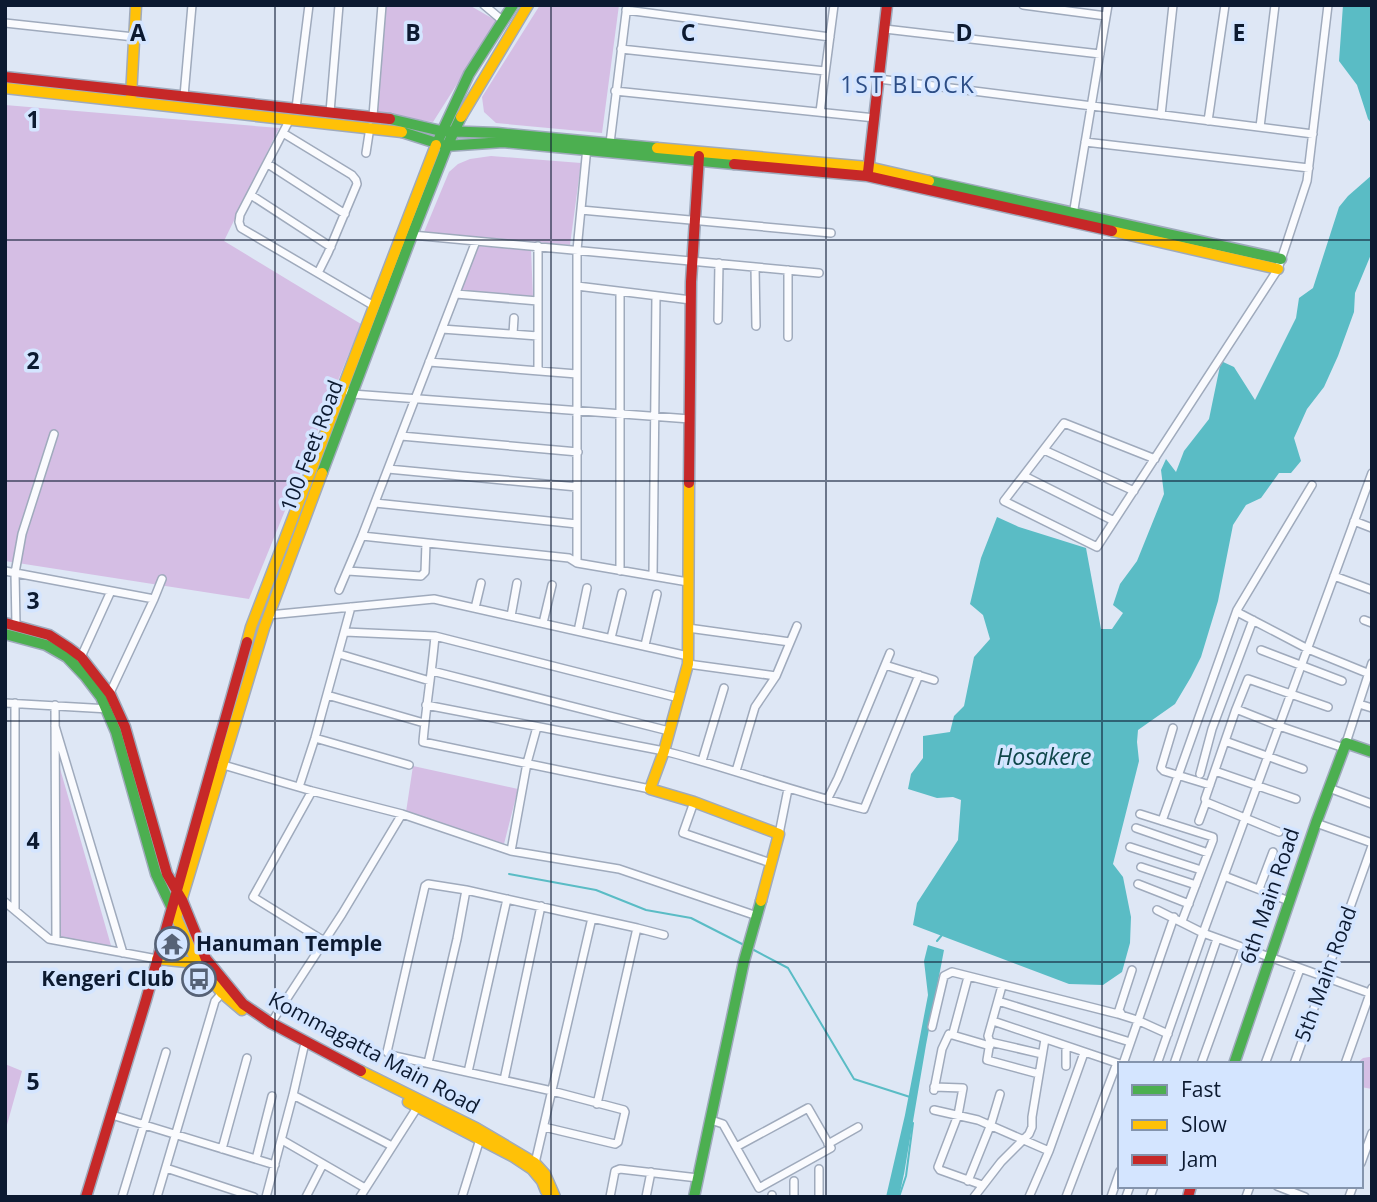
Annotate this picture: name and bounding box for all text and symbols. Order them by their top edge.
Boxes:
text: A [130,16,146,48]
text: B [405,16,421,48]
text: C [681,16,695,48]
text: D [955,16,973,48]
text: E [1233,16,1245,48]
district label: 1ST BLOCK [840,68,976,100]
text: 1 [26,103,40,135]
text: 2 [26,344,40,376]
street label: 100 Feet Road [273,376,349,516]
text: 3 [26,584,40,616]
water label: Hosakere [997,740,1091,772]
text: 4 [26,824,40,856]
street label: 6th Main Road [1233,824,1305,967]
street label: 5th Main Road [1288,902,1363,1045]
temple icon: Hanuman Temple [153,925,191,963]
place label: Hanuman Temple [196,929,382,957]
bus stop icon: Kengeri Club [180,960,218,998]
place label: Kengeri Club [41,964,174,992]
street label: Kommagatta Main Road [264,984,485,1120]
legend [1118,1062,1363,1188]
text: 5 [26,1065,40,1097]
text: Fast [1181,1075,1221,1103]
text: Slow [1181,1110,1227,1138]
text: Jam [1179,1145,1218,1173]

